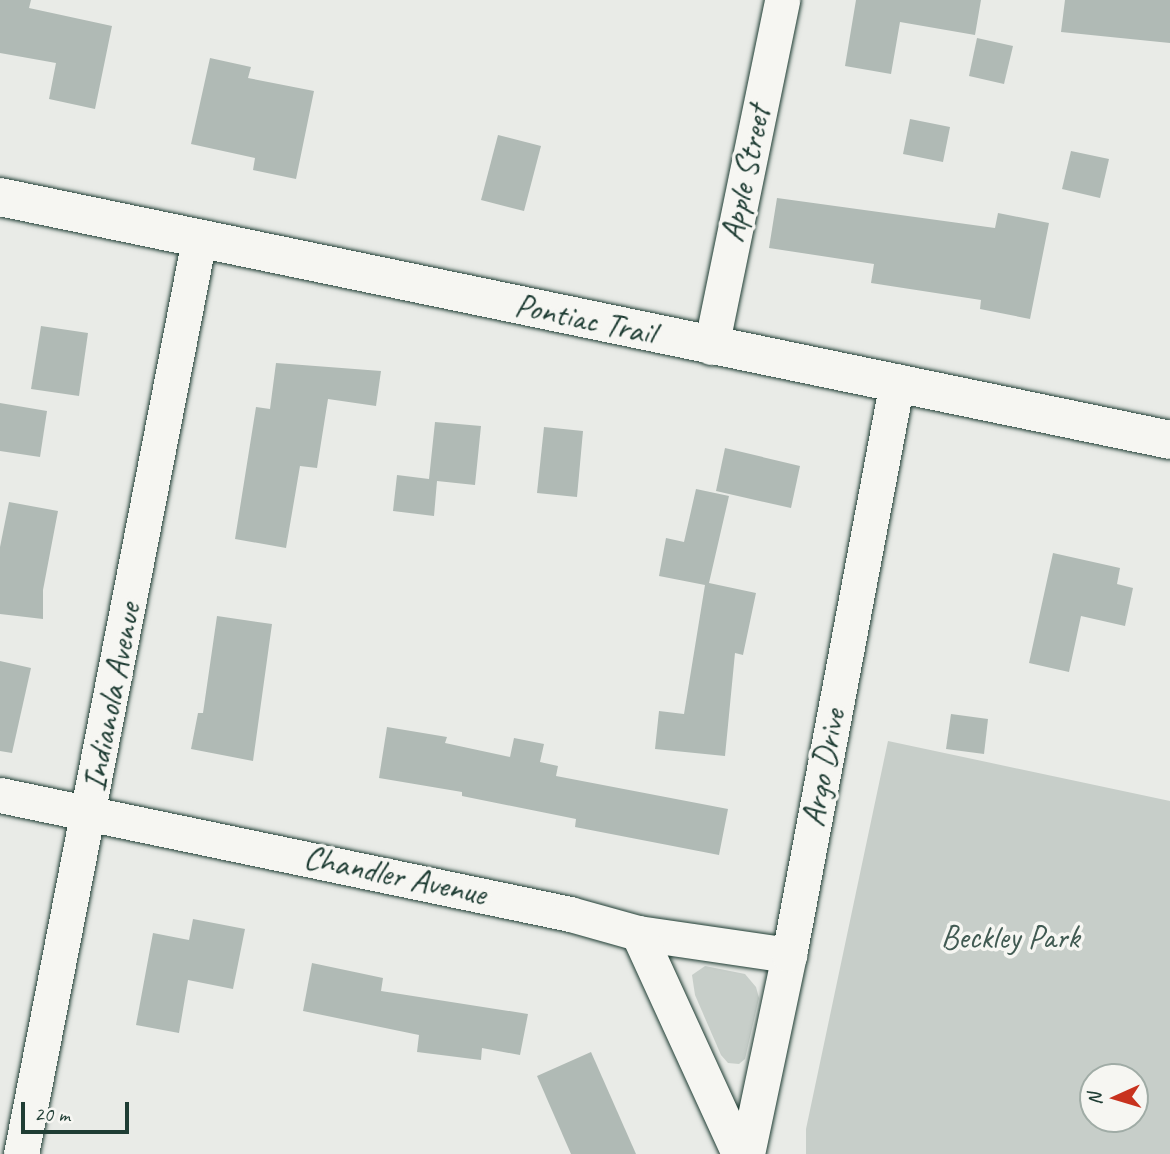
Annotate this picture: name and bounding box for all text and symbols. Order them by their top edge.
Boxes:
street label: Apple Street [712,103,780,245]
street label: Pontiac Trail [511,286,659,354]
street label: Indianola Avenue [74,600,150,794]
street label: Argo Drive [793,706,855,830]
street label: Chandler Avenue [300,837,490,915]
park label: Beckley Park [940,918,1080,958]
north arrow [1079,1063,1149,1133]
scale bar [24,1088,133,1132]
text: N [1083,1093,1107,1106]
text: 20 m [34,1101,70,1127]

